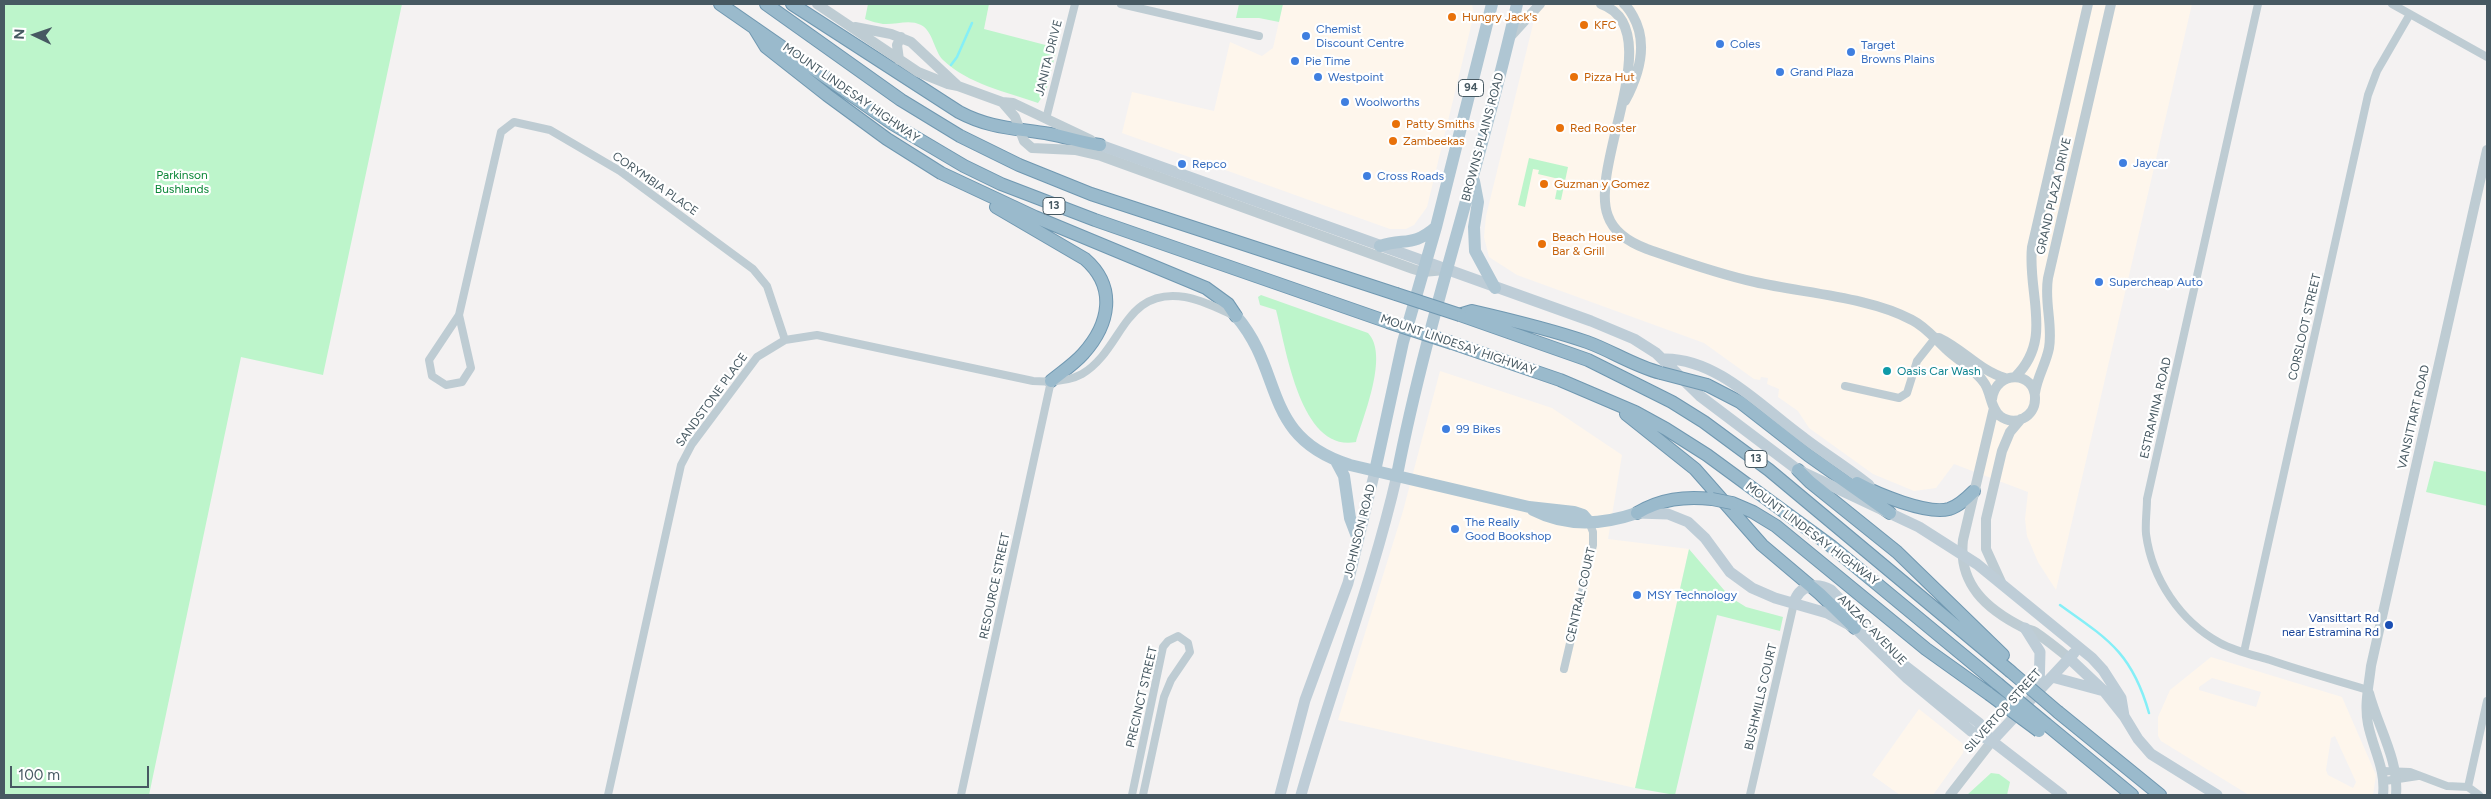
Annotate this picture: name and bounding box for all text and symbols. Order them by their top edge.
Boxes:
north arrow [10,10,60,60]
place label: Hungry Jack's [1462,10,1537,24]
marker: Hungry Jack's [1446,11,1458,23]
street label: JANITA DRIVE [1033,18,1065,98]
place label: KFC [1594,18,1616,32]
marker: KFC [1578,19,1590,31]
place label: Chemist Discount Centre [1316,22,1404,50]
text: N [11,28,28,40]
marker: Chemist Discount Centre [1300,30,1312,42]
place label: Coles [1730,37,1760,51]
marker: Coles [1714,38,1726,50]
place label: Target Browns Plains [1861,38,1935,66]
street label: MOUNT LINDESAY HIGHWAY [780,40,922,146]
marker: Target Browns Plains [1845,46,1857,58]
place label: Pie Time [1305,54,1350,68]
marker: Pie Time [1289,55,1301,67]
place label: Grand Plaza [1790,65,1854,79]
marker: Grand Plaza [1774,66,1786,78]
place label: Westpoint [1328,70,1384,84]
place label: Pizza Hut [1584,70,1635,84]
marker: Westpoint [1312,71,1324,83]
street label: BROWNS PLAINS ROAD [1459,71,1507,203]
marker: Pizza Hut [1568,71,1580,83]
road number: 94 [1458,80,1484,96]
place label: Woolworths [1355,95,1420,109]
marker: Woolworths [1339,96,1351,108]
place label: Patty Smiths [1406,117,1474,131]
marker: Patty Smiths [1390,118,1402,130]
place label: Red Rooster [1570,121,1636,135]
marker: Red Rooster [1554,122,1566,134]
place label: Zambeekas [1403,134,1465,148]
marker: Zambeekas [1387,135,1399,147]
street label: GRAND PLAZA DRIVE [2034,136,2074,256]
street label: CORYMBIA PLACE [609,149,701,219]
place label: Jaycar [2133,156,2168,170]
place label: Repco [1192,157,1227,171]
marker: Jaycar [2117,157,2129,169]
marker: Repco [1176,158,1188,170]
park label: Parkinson Bushlands [155,168,209,196]
place label: Cross Roads [1377,169,1444,183]
marker: Cross Roads [1361,170,1373,182]
place label: Guzman y Gomez [1554,177,1650,191]
marker: Guzman y Gomez [1538,178,1550,190]
road number: 13 [1043,198,1065,215]
place label: Beach House Bar & Grill [1552,230,1623,258]
marker: Beach House Bar & Grill [1536,238,1548,250]
street label: CORSLOOT STREET [2286,272,2324,382]
place label: Supercheap Auto [2109,275,2203,289]
marker: Supercheap Auto [2093,276,2105,288]
street label: MOUNT LINDESAY HIGHWAY [1378,312,1538,378]
street label: SANDSTONE PLACE [673,350,751,450]
street label: ESTRAMINA ROAD [2137,356,2175,460]
street label: VANSITTART ROAD [2395,363,2433,471]
place label: Oasis Car Wash [1897,364,1981,378]
marker: Oasis Car Wash [1881,365,1893,377]
place label: 99 Bikes [1456,422,1500,436]
marker: 99 Bikes [1440,423,1452,435]
road number: 13 [1745,450,1767,468]
street label: MOUNT LINDESAY HIGHWAY [1742,479,1882,589]
street label: JOHNSON ROAD [1341,483,1379,579]
place label: The Really Good Bookshop [1465,515,1551,543]
marker: The Really Good Bookshop [1449,523,1461,535]
street label: RESOURCE STREET [977,532,1013,640]
street label: CENTRAL COURT [1563,546,1599,644]
place label: MSY Technology [1647,588,1737,602]
marker: MSY Technology [1631,589,1643,601]
street label: ANZAC AVENUE [1835,592,1909,668]
place label: Vansittart Rd near Estramina Rd [2282,611,2379,639]
marker: Vansittart Rd near Estramina Rd [2383,619,2395,631]
street label: BUSHMILLS COURT [1742,642,1780,752]
street label: PRECINCT STREET [1123,645,1161,749]
street label: SILVERTOP STREET [1962,666,2044,756]
scale bar [12,756,151,788]
text: 100 m [18,766,60,784]

